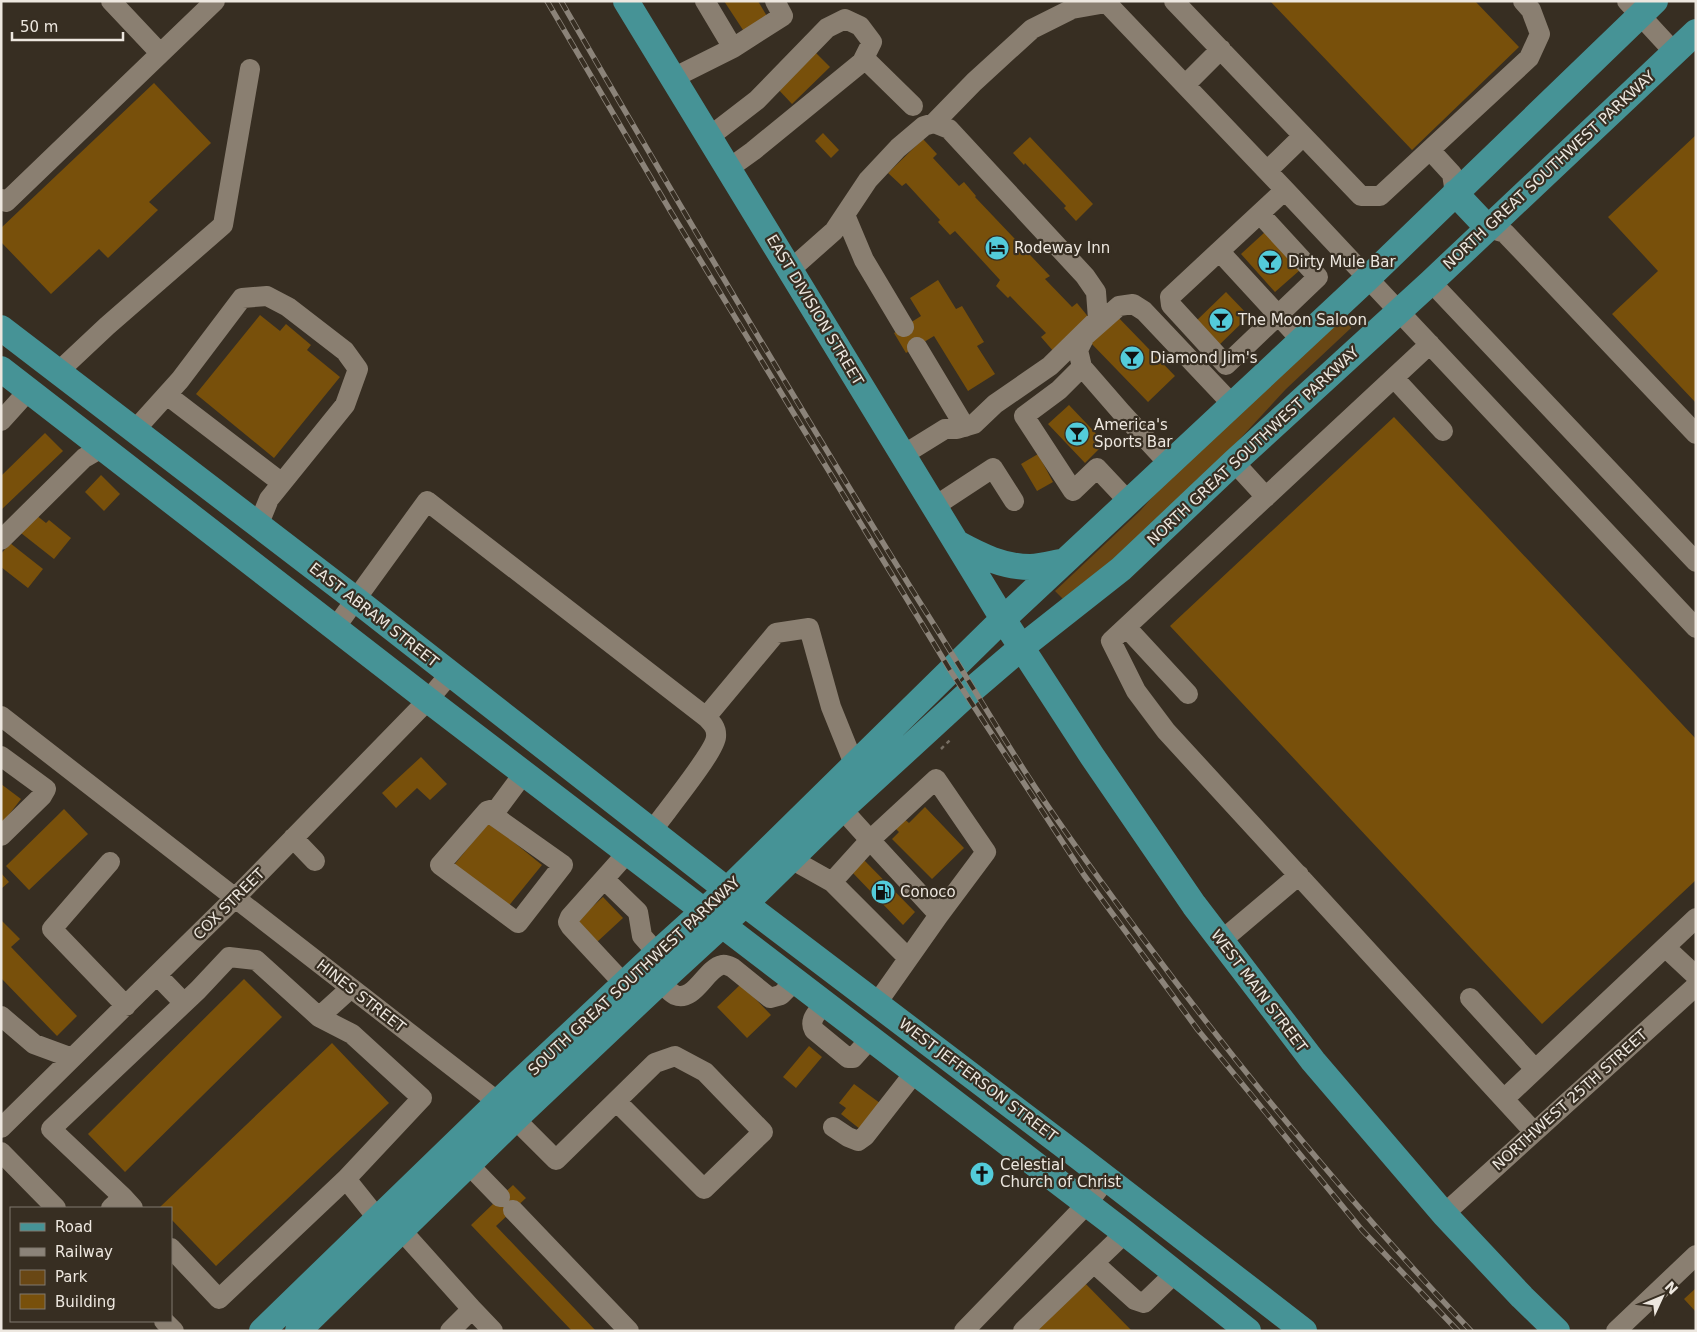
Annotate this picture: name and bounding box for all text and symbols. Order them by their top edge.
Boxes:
scale bar [12,10,124,42]
text: 50 m [20,18,58,36]
street label: NORTH GREAT SOUTHWEST PARKWAY [1439,66,1659,273]
street label: EAST DIVISION STREET [763,231,868,389]
hotel icon: Rodeway Inn [984,235,1010,261]
place label: Rodeway Inn [1014,239,1110,257]
bar icon: Dirty Mule Bar [1257,249,1283,275]
place label: Dirty Mule Bar [1288,253,1397,271]
bar icon: The Moon Saloon [1208,307,1234,333]
place label: The Moon Saloon [1237,311,1367,329]
street label: NORTH GREAT SOUTHWEST PARKWAY [1143,342,1363,549]
bar icon: Diamond Jim's [1119,345,1145,371]
place label: Diamond Jim's [1150,349,1258,367]
place label: America's Sports Bar [1094,416,1173,451]
bar icon: America's Sports Bar [1064,421,1090,447]
street label: EAST ABRAM STREET [306,559,443,671]
street label: COX STREET [190,864,269,943]
street label: SOUTH GREAT SOUTHWEST PARKWAY [524,872,744,1079]
fuel station icon: Conoco [870,879,896,905]
place label: Conoco [900,883,956,901]
street label: WEST MAIN STREET [1207,926,1311,1056]
street label: HINES STREET [313,956,410,1037]
street label: WEST JEFFERSON STREET [895,1015,1061,1146]
street label: NORTHWEST 25TH STREET [1489,1025,1652,1174]
place label: Celestial Church of Christ [1000,1156,1121,1191]
church icon: Celestial Church of Christ [969,1161,995,1187]
legend [10,1207,172,1322]
text: Road [55,1218,93,1236]
text: Railway [55,1243,113,1261]
text: Park [55,1268,88,1286]
north arrow [1637,1272,1687,1322]
text: N [1662,1278,1681,1298]
text: Building [55,1293,116,1311]

